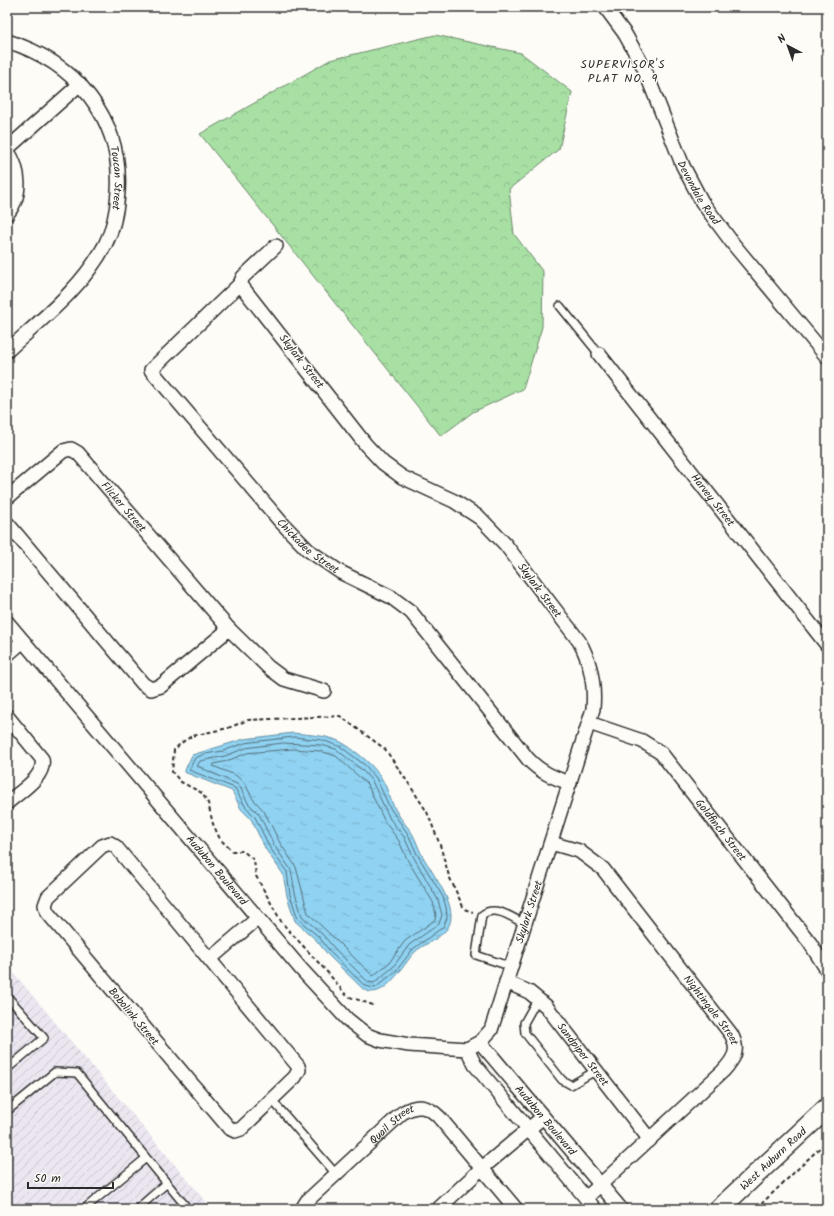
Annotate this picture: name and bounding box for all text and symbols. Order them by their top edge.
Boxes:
north arrow [768,26,808,66]
text: N [774,30,791,48]
district label: SUPERVISOR'S PLAT NO. 9 [580,55,666,88]
street label: Toucan Street [104,144,126,212]
street label: Devondale Road [672,158,725,230]
street label: Skylark Street [274,330,329,393]
street label: Harvey Street [686,470,739,531]
street label: Flicker Street [96,478,151,537]
street label: Chickadee Street [272,514,343,579]
street label: Skylark Street [512,559,566,623]
street label: Goldfinch Street [690,795,751,866]
street label: Audubon Boulevard [181,831,252,910]
street label: Skylark Street [511,878,548,946]
street label: Nightingale Street [678,971,743,1048]
street label: Bobolink Street [103,984,164,1050]
street label: Sandpiper Street [552,1019,614,1091]
street label: Audubon Boulevard [510,1081,581,1160]
street label: Quail Street [365,1100,417,1149]
street label: West Auburn Road [736,1123,812,1195]
scale bar [28,1164,113,1190]
text: 50 m [34,1169,61,1188]

